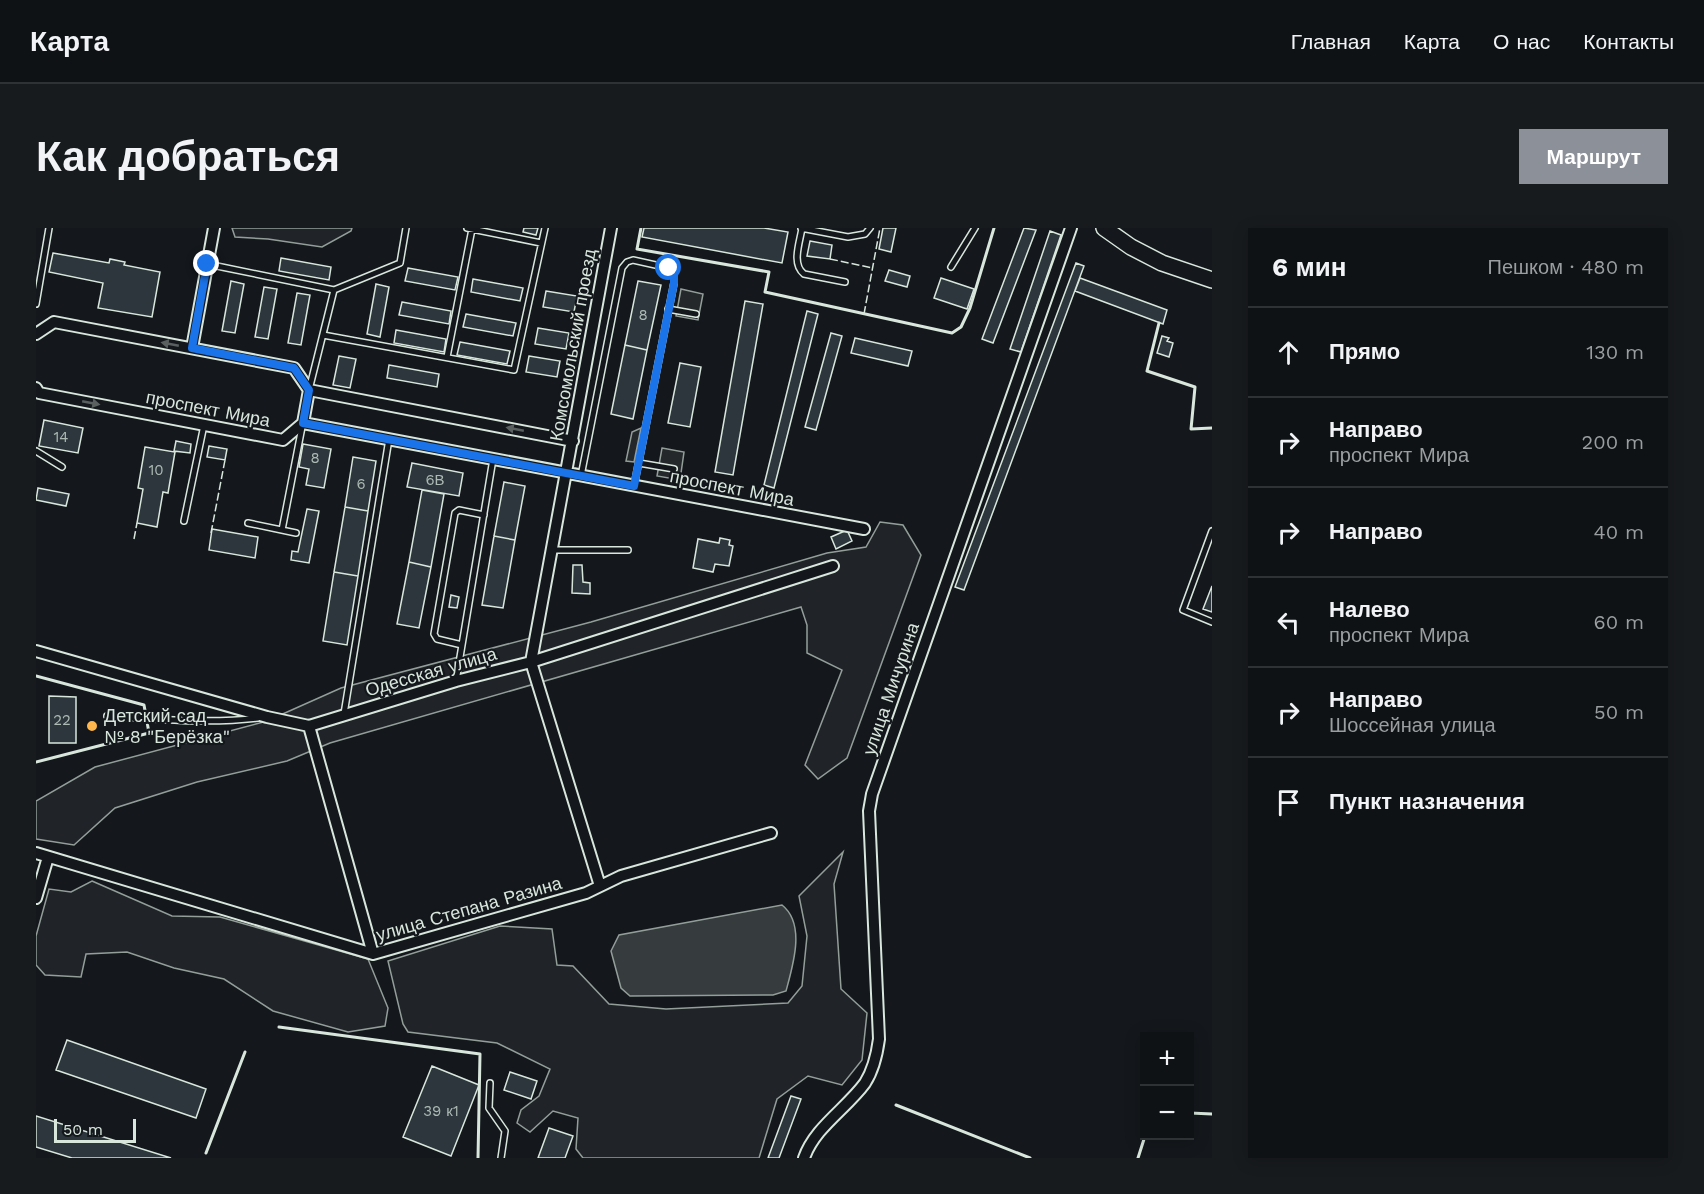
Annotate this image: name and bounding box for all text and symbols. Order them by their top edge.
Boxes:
text: Карта [30,25,109,58]
text: Главная [1291,29,1371,54]
text: Карта [1404,29,1460,54]
text: О нас [1493,29,1550,54]
text: Контакты [1583,29,1674,54]
button: Маршрут [1519,129,1668,184]
text: Как добраться [36,132,340,181]
street label: Комсомольский проезд [545,247,600,443]
route end [193,250,219,276]
text: 6 мин [1272,252,1346,282]
route start [655,254,681,280]
text: Пешком · 480 m [1488,255,1644,279]
house number: 8 [638,306,648,324]
icon: ahead [1272,336,1305,369]
one-way arrow [160,339,179,348]
text: Прямо [1329,339,1400,364]
text: 130 m [1586,340,1644,364]
street label: проспект Мира [144,386,273,431]
one-way arrow [82,399,101,408]
text: Направо [1329,417,1423,442]
one-way arrow [505,425,524,434]
icon: right [1272,426,1305,459]
house number: 14 [53,428,69,446]
text: 200 m [1582,430,1644,454]
text: проспект Мира [1329,443,1469,467]
house number: 8 [310,449,320,467]
house number: 10 [148,461,164,479]
street label: проспект Мира [668,465,797,510]
house number: 6В [425,471,445,489]
house number: 6 [356,475,366,493]
icon: right [1272,516,1305,549]
text: Направо [1329,519,1423,544]
text: 40 m [1593,520,1644,544]
text: Налево [1329,597,1410,622]
icon: left [1272,606,1305,639]
text: 60 m [1594,610,1644,634]
street label: улица Мичурина [858,619,923,758]
text: проспект Мира [1329,623,1469,647]
street label: Одесская улица [363,642,500,700]
text: Направо [1329,687,1423,712]
icon: right [1272,696,1305,729]
text: 50 m [1594,700,1644,724]
place label: Детский сад № 8 "Берёзка" [104,705,230,747]
house number: 22 [53,711,71,729]
text: Шоссейная улица [1329,713,1496,737]
marker: Детский сад № 8 "Берёзка" [85,719,99,733]
icon: arrive [1272,786,1305,819]
text: Пункт назначения [1329,789,1525,814]
street label: улица Степана Разина [374,872,565,945]
map controls [1140,1032,1194,1140]
button: + [1140,1032,1194,1086]
button: − [1140,1086,1194,1140]
house number: 39 к1 [423,1102,459,1120]
scale bar [54,1116,136,1144]
text: 50 m [63,1120,103,1139]

